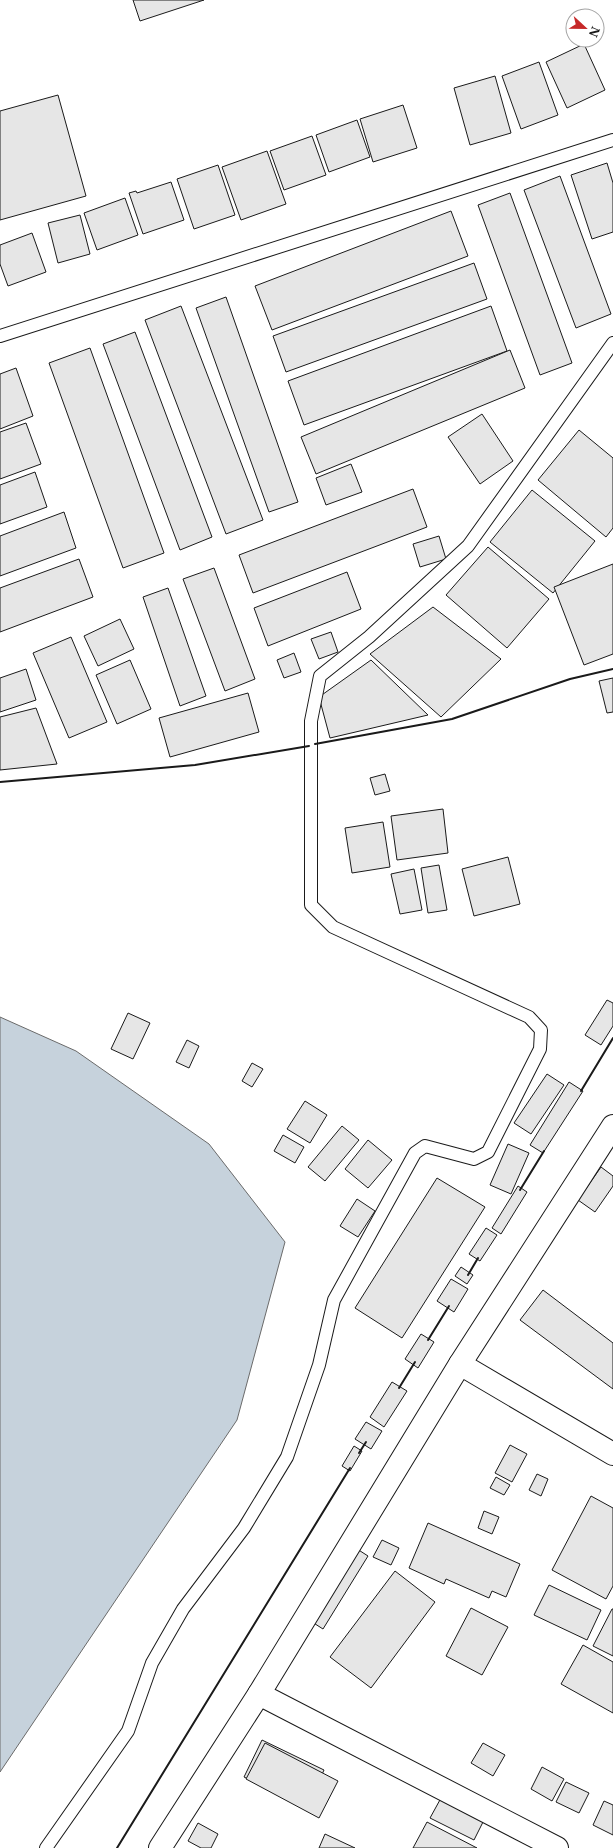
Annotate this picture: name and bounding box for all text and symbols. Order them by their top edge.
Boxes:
north arrow [565,8,605,48]
text: N [586,24,603,40]

